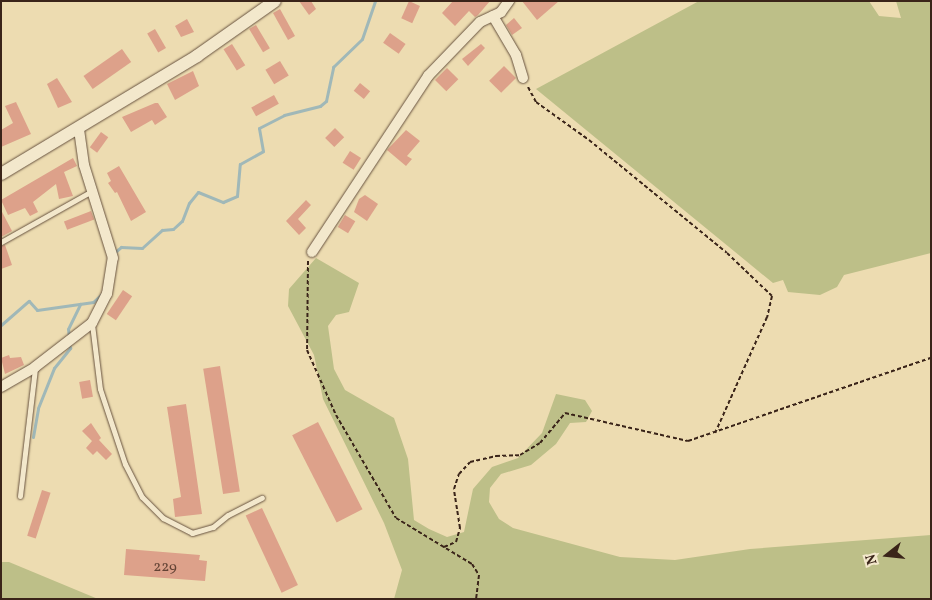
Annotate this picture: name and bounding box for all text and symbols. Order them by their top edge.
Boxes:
north arrow [862,530,912,580]
text: N [862,552,883,567]
house number: 229 [153,559,177,577]

